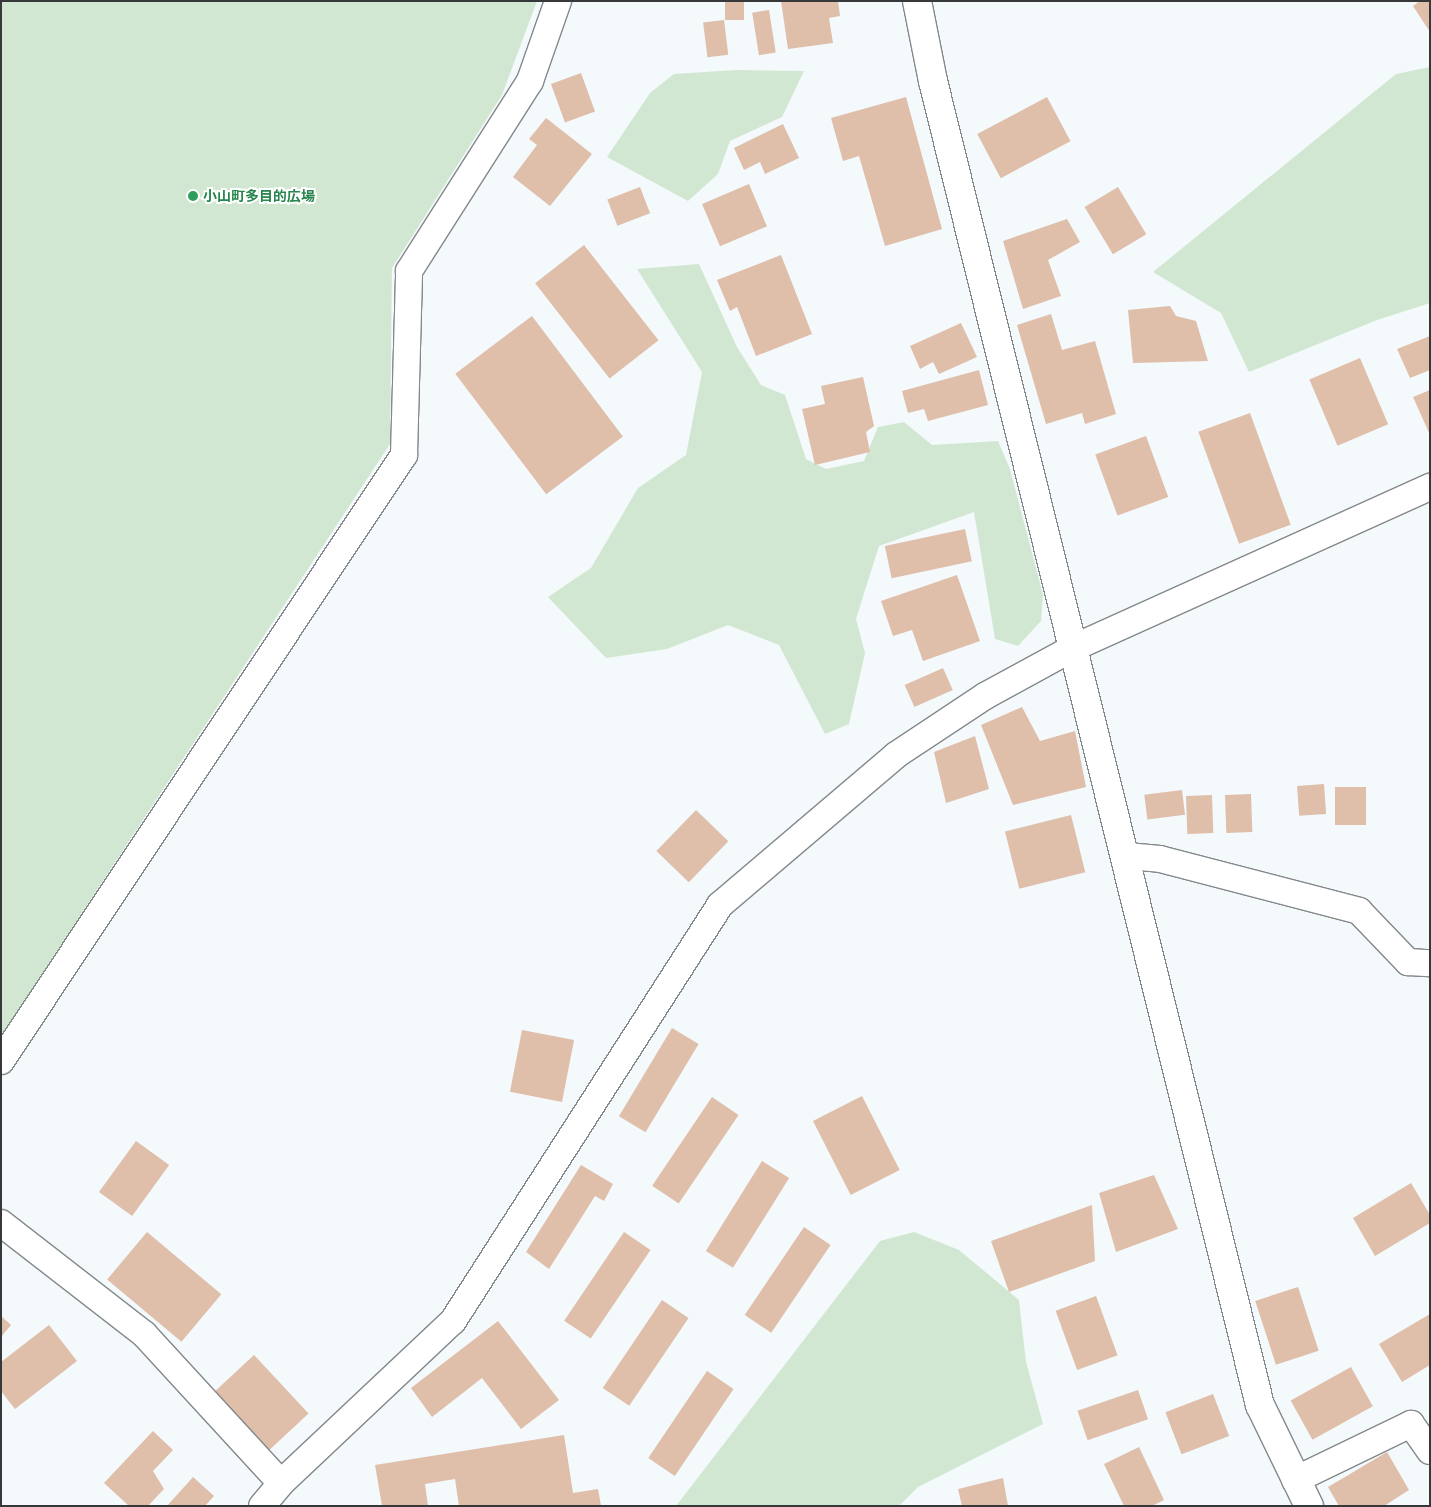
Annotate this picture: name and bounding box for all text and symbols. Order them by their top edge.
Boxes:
place label: 小山町多目的広場 [203,188,315,204]
marker: 小山町多目的広場 [187,190,199,202]

